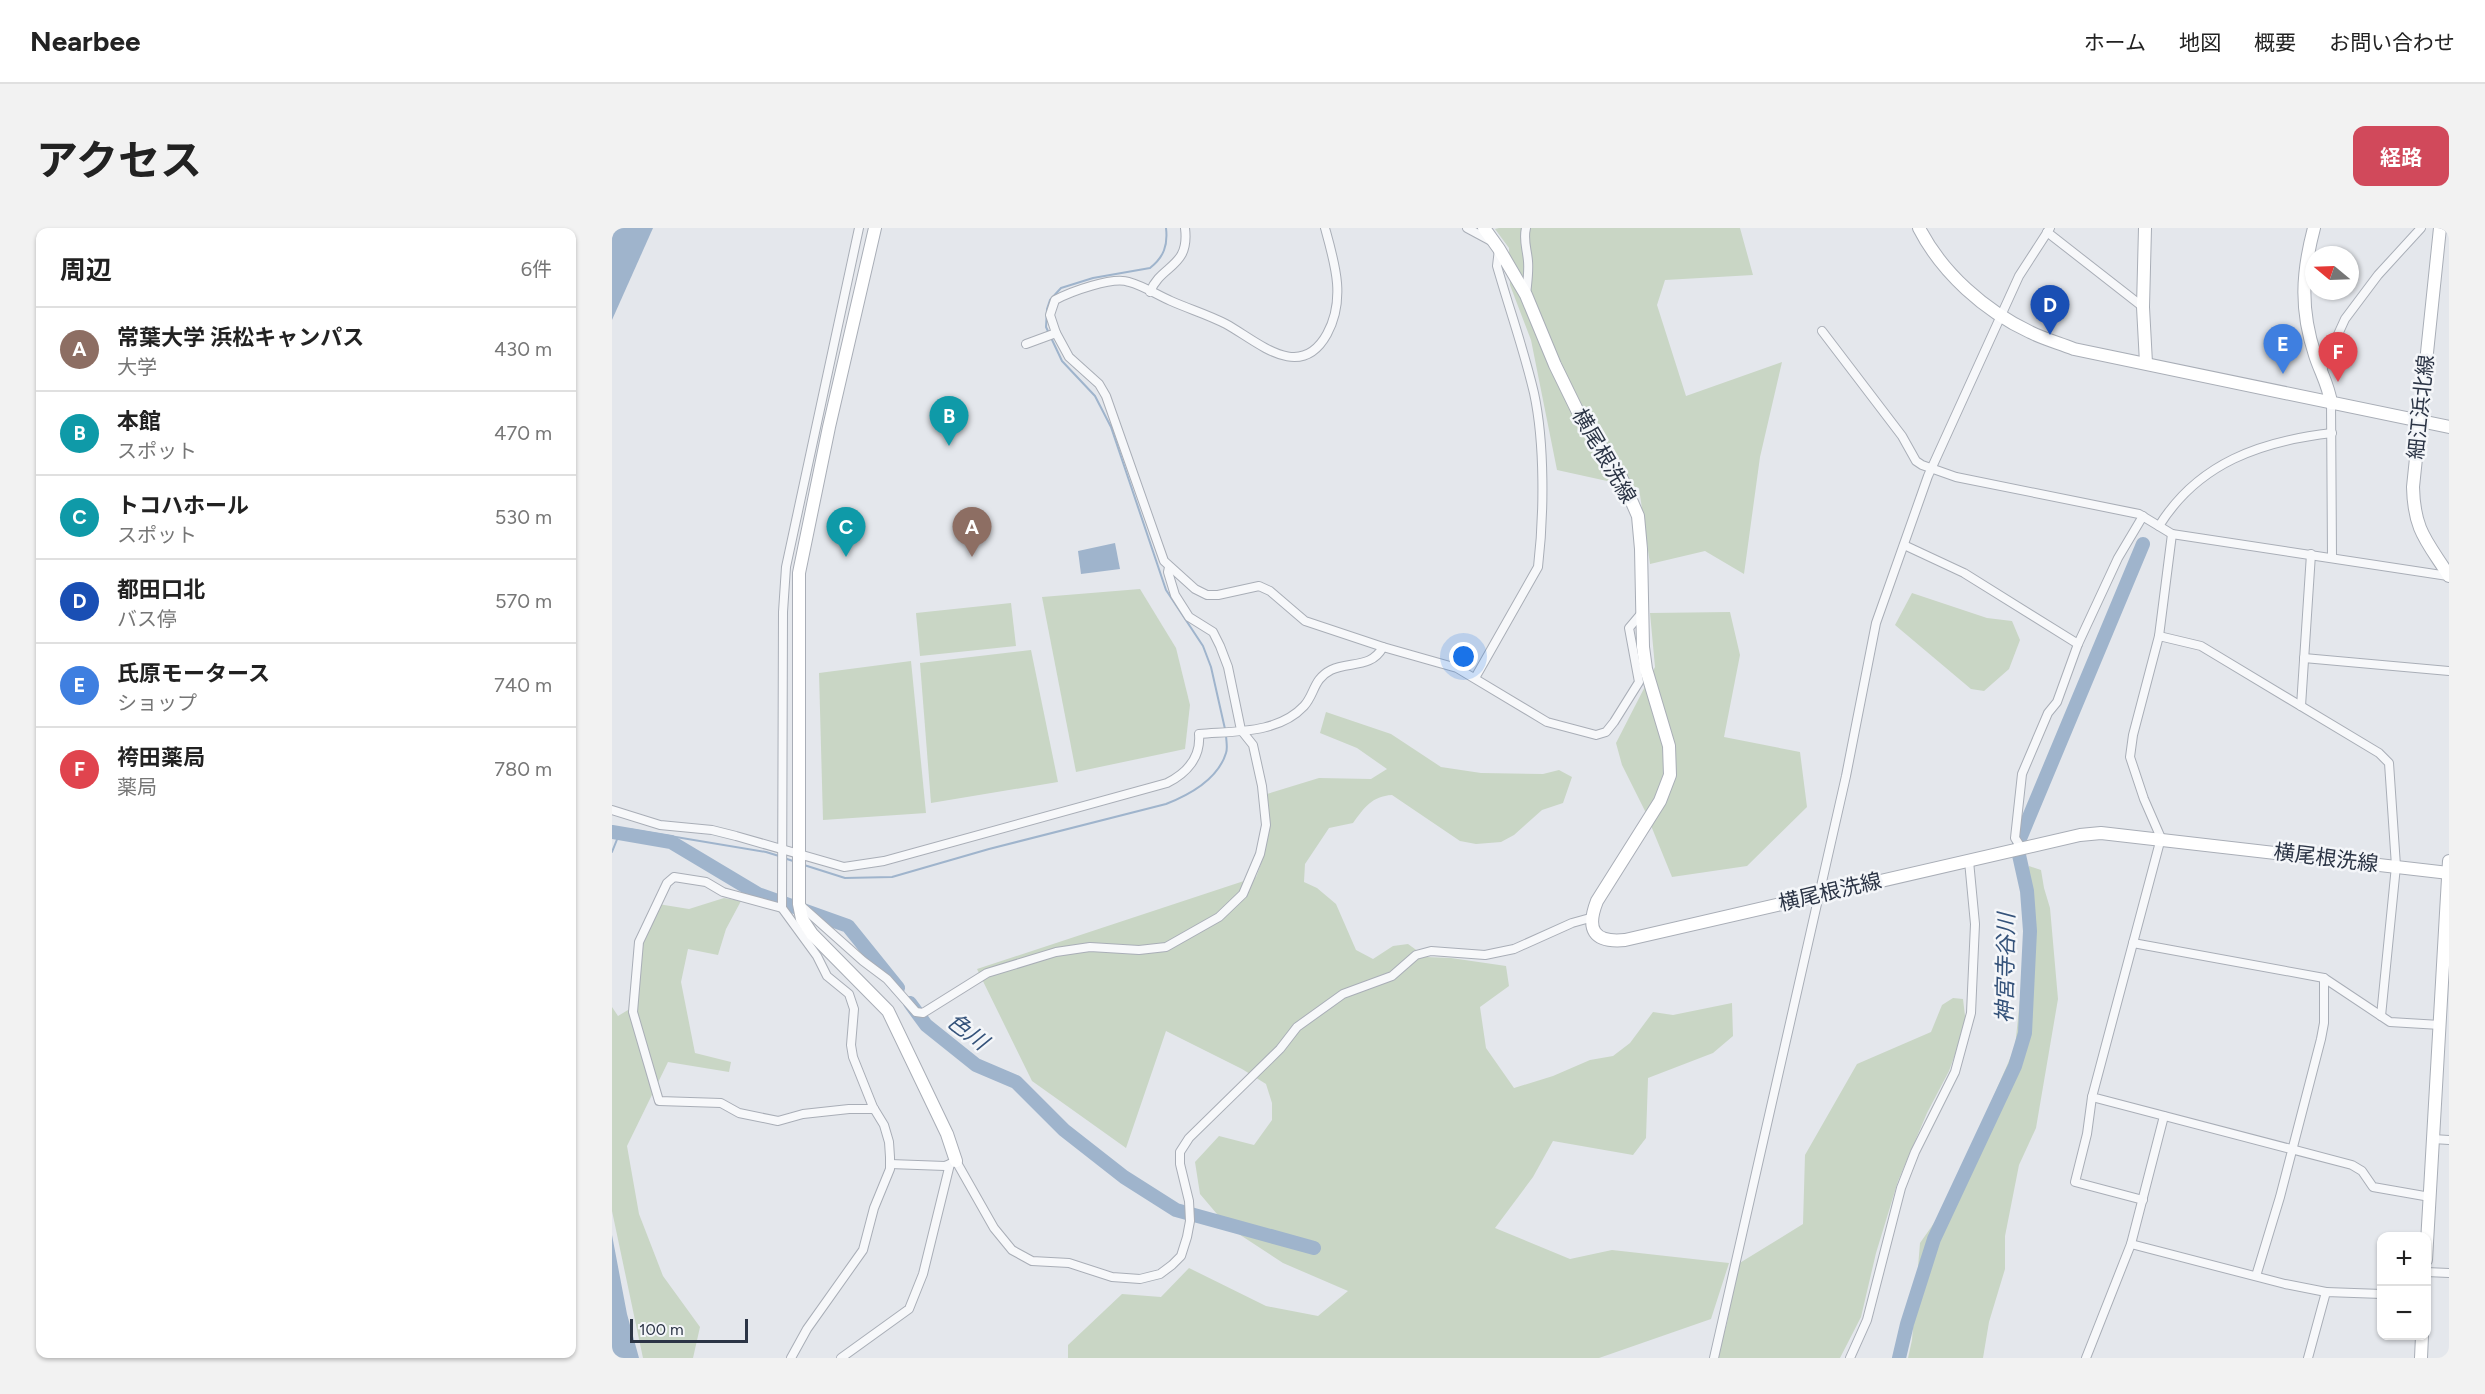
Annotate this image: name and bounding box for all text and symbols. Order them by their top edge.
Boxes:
text: Nearbee [30,24,140,58]
text: ホーム [2084,30,2146,55]
text: 地図 [2179,30,2221,55]
text: 概要 [2254,30,2296,55]
text: お問い合わせ [2329,30,2455,55]
button: 経路 [2353,126,2449,186]
text: アクセス [36,135,202,186]
north arrow [2305,246,2359,300]
text: 周辺 [60,254,112,286]
text: 6件 [521,257,552,281]
pin: D [2030,285,2070,335]
text: 常葉大学 浜松キャンパス [117,324,364,351]
pin: E [2264,324,2302,374]
pin: F [2318,332,2358,382]
text: A [72,337,87,361]
text: 430 m [494,337,552,361]
street label: 細江浜北線 [2403,353,2438,460]
text: 大学 [117,355,157,379]
pin: B [930,396,968,446]
street label: 横尾根洗線 [1567,404,1642,507]
text: 本館 [117,408,161,435]
text: B [73,421,86,445]
text: 470 m [494,421,552,445]
text: スポット [117,439,197,463]
text: トコハホール [117,492,249,519]
text: C [72,505,87,529]
text: 530 m [495,505,552,529]
pin: C [826,508,866,557]
pin: A [952,508,992,557]
text: スポット [117,523,197,547]
text: 都田口北 [117,576,205,603]
text: D [73,589,87,613]
text: 570 m [495,589,552,613]
text: バス停 [117,607,177,631]
your location [1449,642,1478,671]
text: 氏原モータース [117,660,270,687]
text: E [74,673,85,697]
text: 740 m [494,673,552,697]
text: ショップ [117,691,197,715]
text: 袴田薬局 [117,744,205,771]
text: F [74,757,85,781]
text: 780 m [494,757,552,781]
text: 薬局 [117,775,157,799]
street label: 横尾根洗線 [2272,839,2380,876]
street label: 横尾根洗線 [1776,868,1884,916]
water label: 神宮寺谷川 [1991,911,2020,1023]
water label: 色川 [942,1007,995,1057]
map controls [2377,1232,2431,1340]
button: + [2377,1232,2431,1286]
button: − [2377,1286,2431,1340]
scale bar [630,1316,748,1344]
text: 100 m [639,1320,684,1339]

